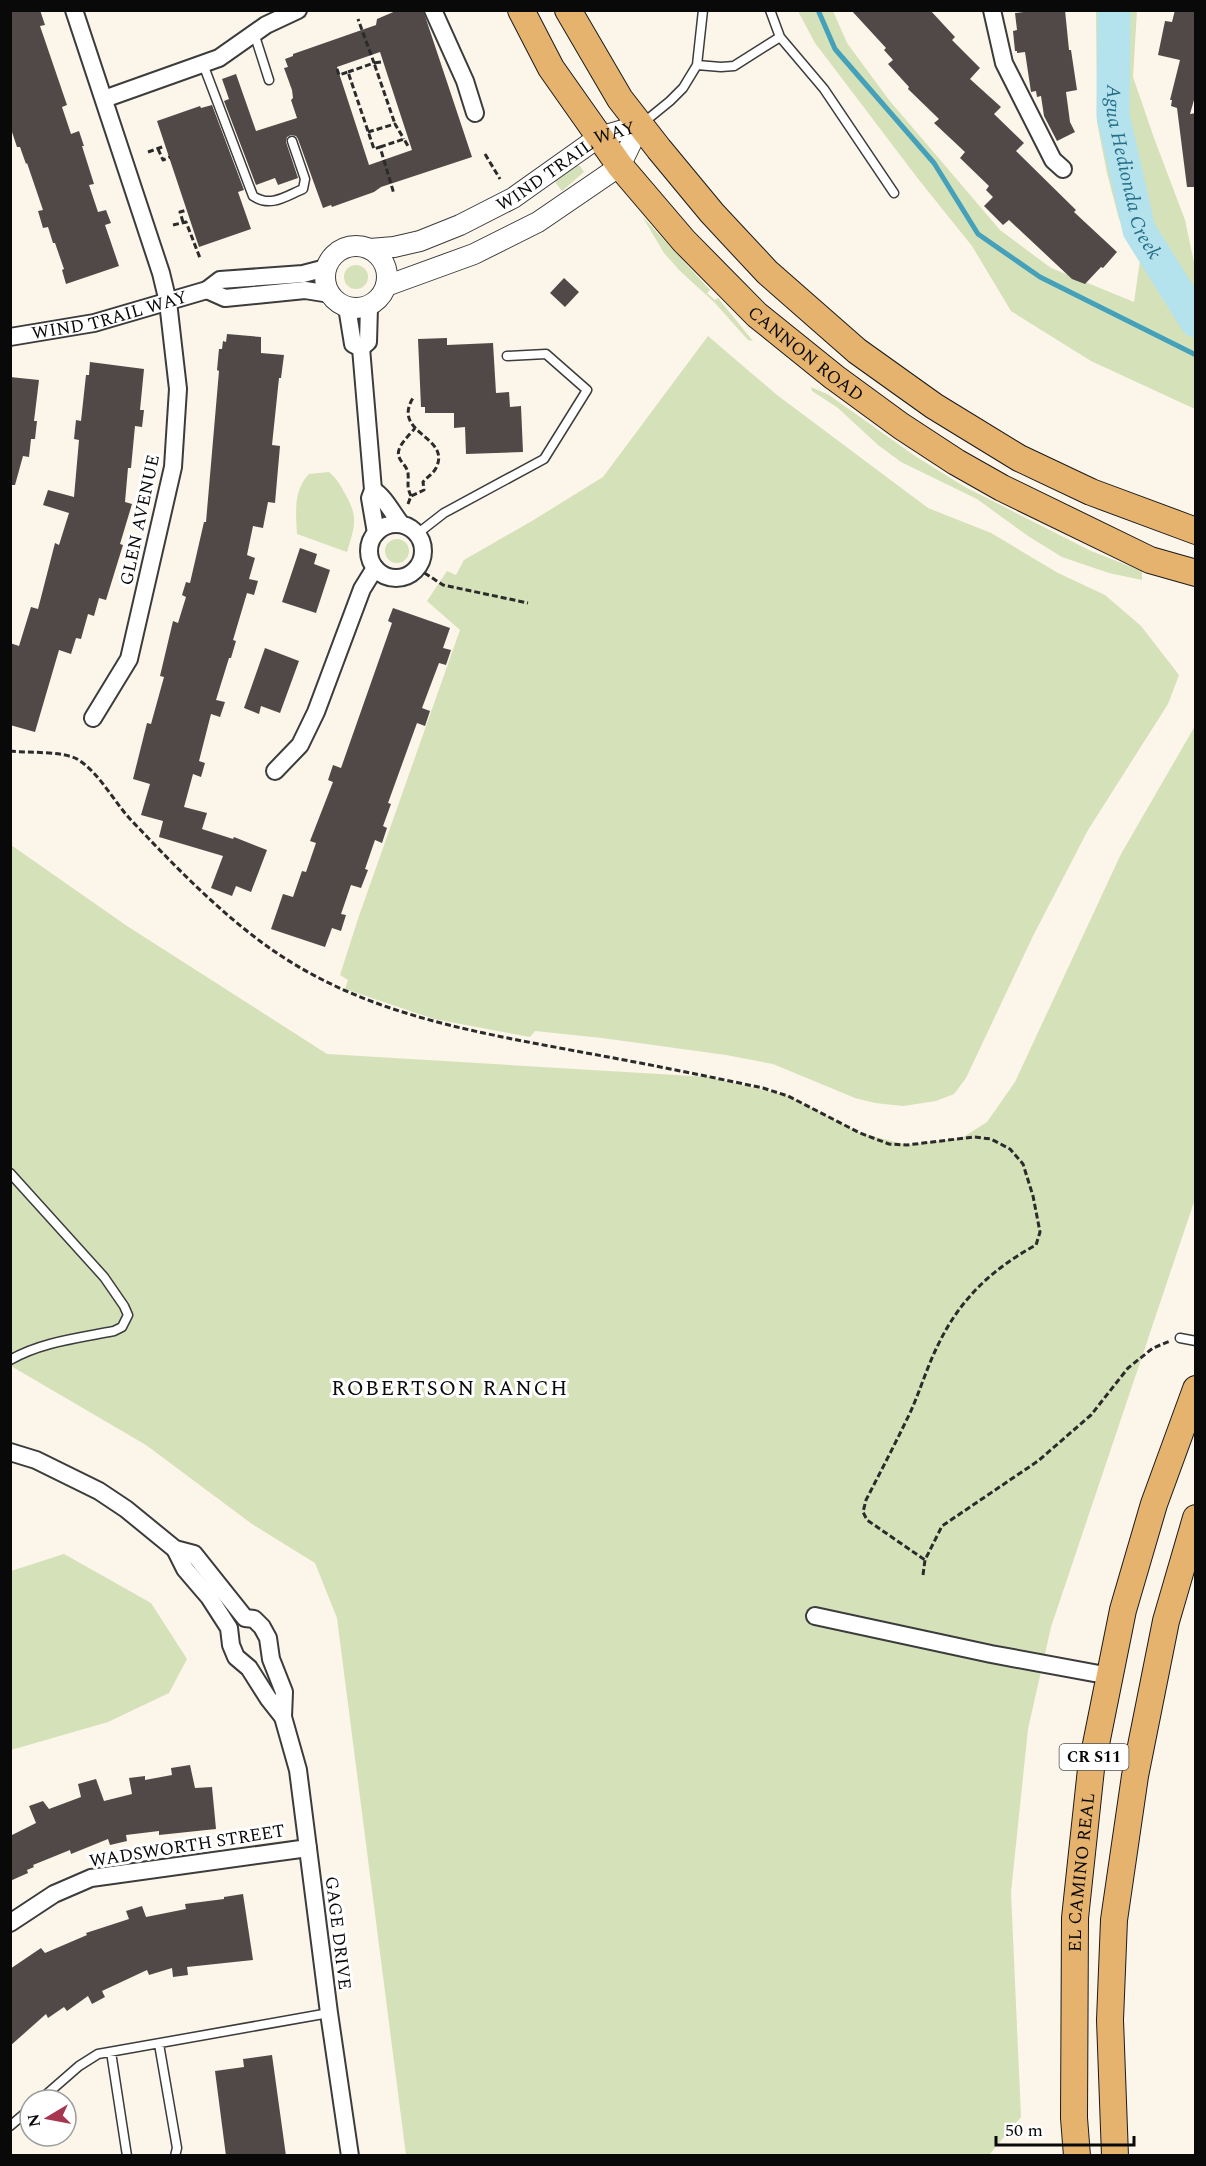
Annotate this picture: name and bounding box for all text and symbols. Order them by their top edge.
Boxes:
water label: Agua Hedionda Creek [1098,83,1169,266]
street label: WIND TRAIL WAY [492,114,638,218]
street label: WIND TRAIL WAY [30,283,191,347]
street label: CANNON ROAD [741,299,870,408]
street label: GLEN AVENUE [113,452,167,588]
district label: ROBERTSON RANCH [331,1373,569,1405]
road number: CR S11 [1060,1744,1128,1770]
street label: EL CAMINO REAL [1061,1791,1102,1952]
street label: WADSWORTH STREET [87,1817,287,1875]
street label: GAGE DRIVE [318,1875,358,1991]
north arrow [18,2088,78,2148]
scale bar [996,2109,1134,2147]
text: N [21,2112,47,2129]
text: 50 m [1005,2117,1043,2144]

